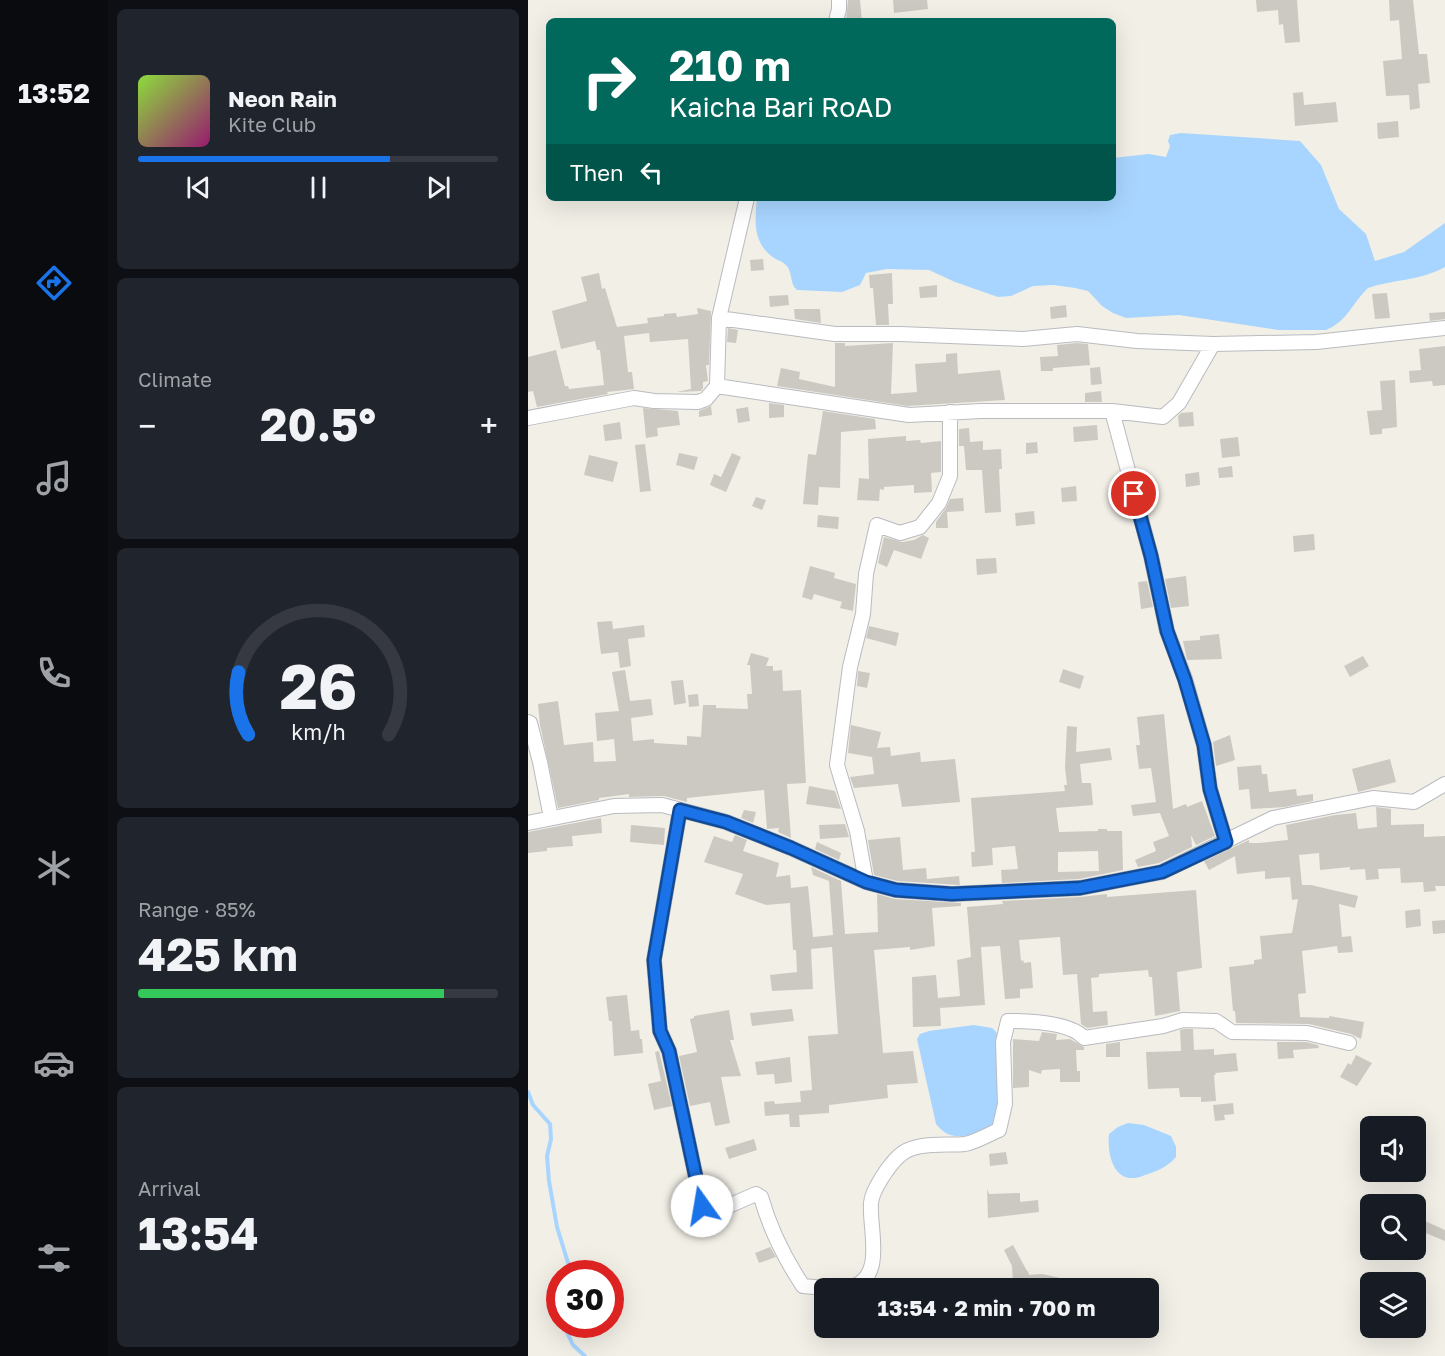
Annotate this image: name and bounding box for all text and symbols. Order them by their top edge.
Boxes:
text: 210 m [669,40,791,90]
icon: right [570,42,648,120]
text: 13:52 [18,77,90,109]
text: Neon Rain [228,85,337,112]
text: Kaicha Bari RoAD [669,91,892,123]
text: Kite Club [228,112,316,136]
icon: left [635,156,668,189]
text: Then [570,159,623,186]
icon: previous [182,171,215,204]
icon: pause [302,171,335,204]
icon: next [422,171,455,204]
icon: directions [33,262,75,304]
text: Climate [138,367,212,391]
text: 20.5° [260,397,376,451]
text: − [138,406,156,445]
text: + [480,406,498,445]
icon: music [33,457,75,499]
pin [1108,468,1159,519]
icon: arrive [1117,477,1150,510]
text: 26 [279,648,357,723]
icon: phone [33,652,75,694]
text: km/h [291,719,345,745]
icon: climate [33,847,75,889]
text: Range · 85% [138,897,256,921]
text: 425 km [138,927,298,981]
icon: car [33,1042,75,1084]
map controls [1360,1116,1426,1338]
button: sound [1360,1116,1426,1182]
position arrow [670,1174,734,1238]
text: Arrival [138,1176,201,1200]
button: search [1360,1194,1426,1260]
text: 13:54 [138,1206,259,1260]
icon: filters [33,1237,75,1279]
speed limit sign: 30 [546,1260,624,1338]
button: layers [1360,1272,1426,1338]
text: 13:54 · 2 min · 700 m [878,1294,1095,1321]

